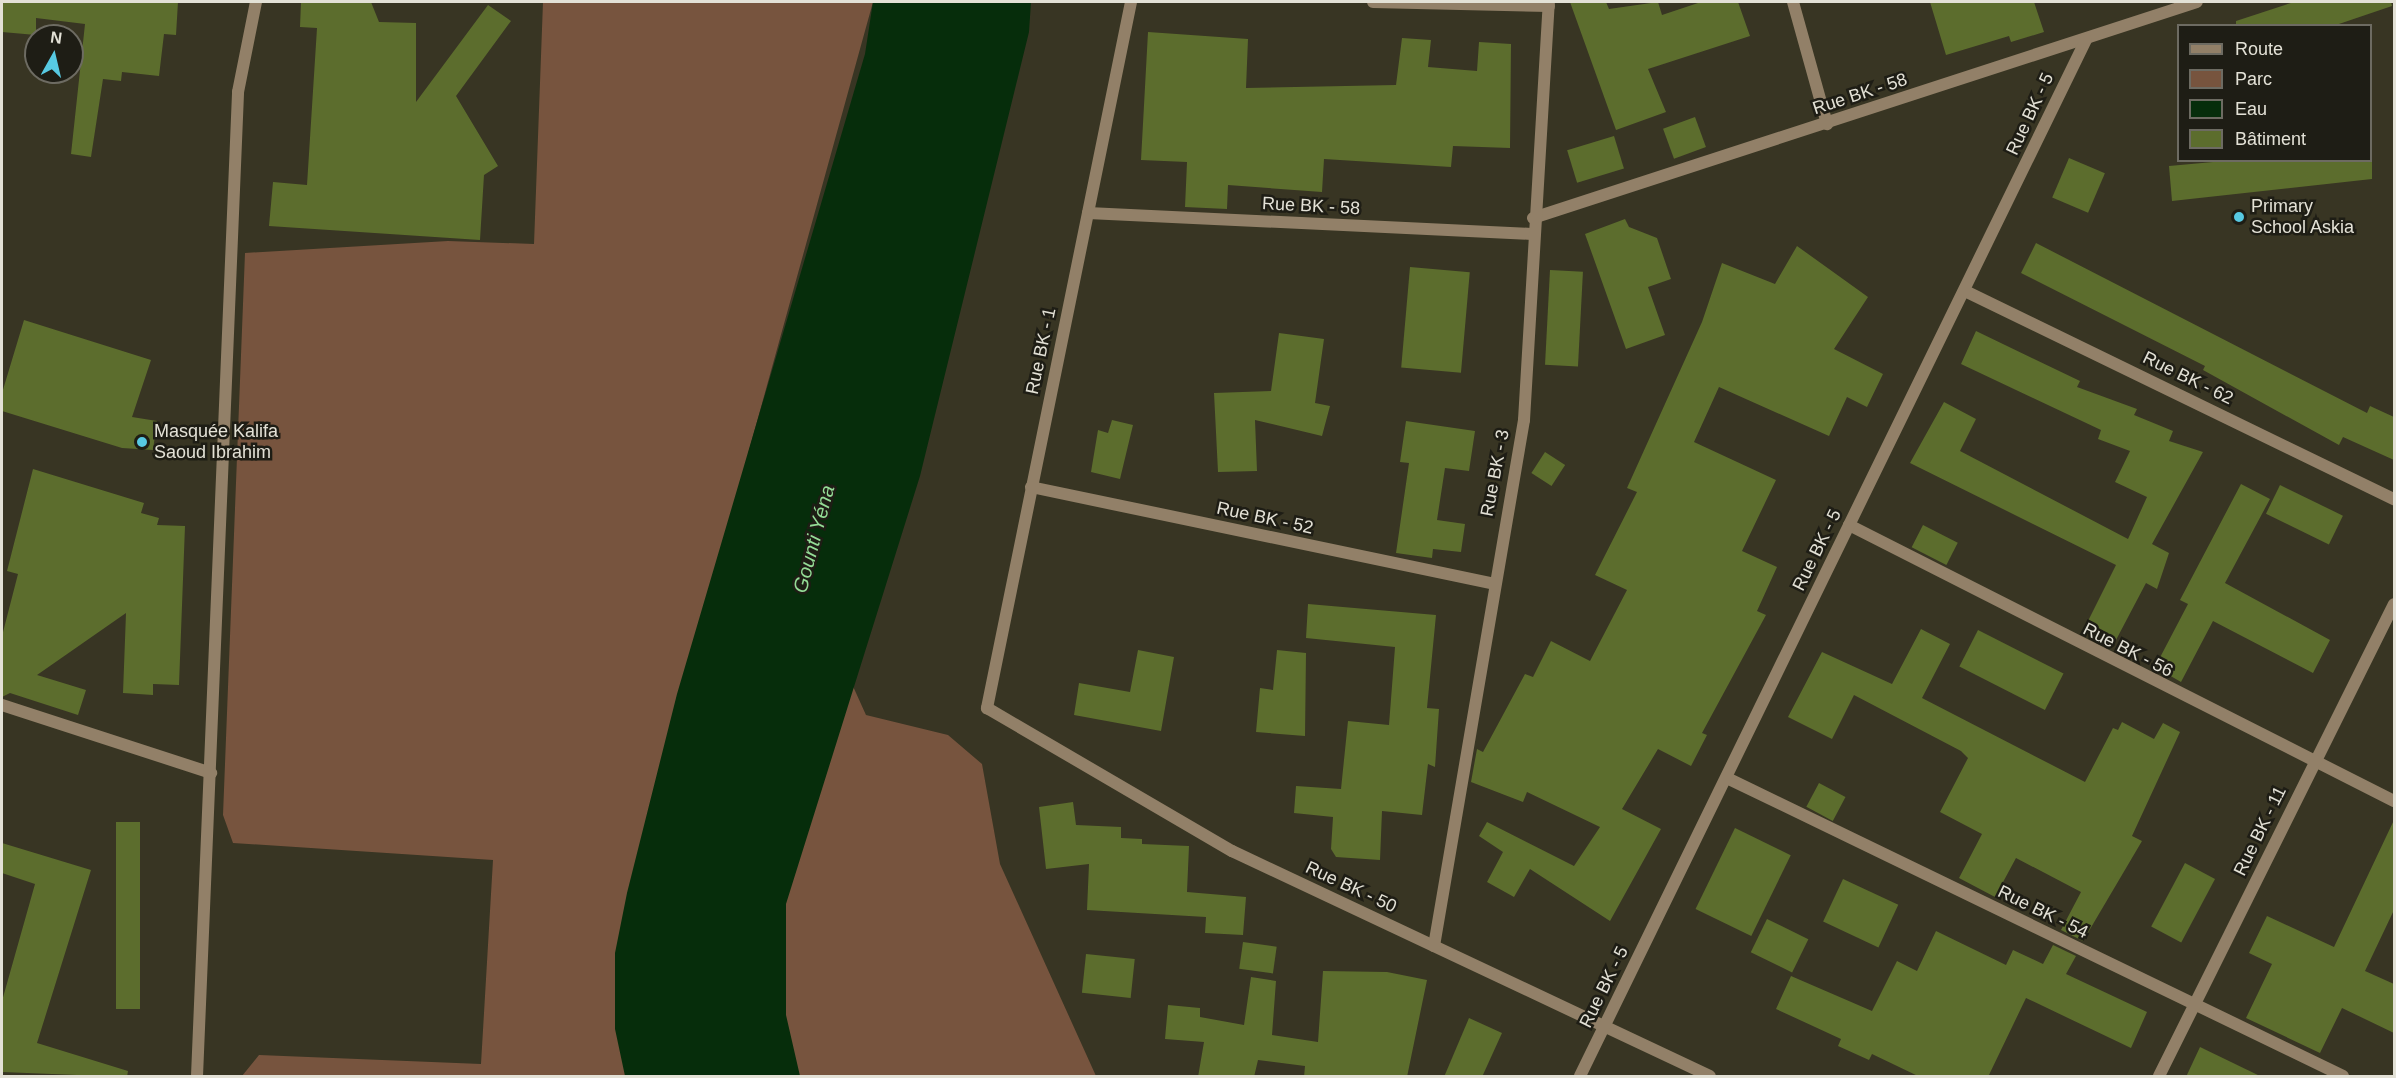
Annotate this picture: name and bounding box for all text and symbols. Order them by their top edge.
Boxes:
north arrow [24,24,84,84]
legend [2177,24,2372,162]
text: N [49,28,63,47]
text: Route [2235,39,2283,59]
street label: Rue BK - 58 [1810,69,1910,119]
text: Parc [2235,69,2272,89]
street label: Rue BK - 5 [2002,70,2058,158]
text: Eau [2235,99,2267,119]
text: Bâtiment [2235,129,2306,149]
street label: Rue BK - 58 [1261,193,1361,219]
place label: Primary School Askia [2251,196,2355,238]
marker: Primary School Askia [2232,210,2246,224]
street label: Rue BK - 1 [1021,306,1061,396]
street label: Rue BK - 62 [2139,347,2237,409]
place label: Masquée Kalifa Saoud Ibrahim [154,421,278,464]
street label: Rue BK - 3 [1476,428,1514,518]
marker: Masquée Kalifa Saoud Ibrahim [135,435,149,449]
water label: Gounti Yéna [788,482,840,596]
street label: Rue BK - 52 [1215,497,1315,539]
street label: Rue BK - 5 [1788,506,1846,594]
street label: Rue BK - 56 [2079,618,2177,682]
street label: Rue BK - 11 [2229,783,2291,879]
street label: Rue BK - 50 [1302,856,1400,918]
street label: Rue BK - 54 [1994,881,2092,943]
street label: Rue BK - 5 [1575,943,1633,1031]

